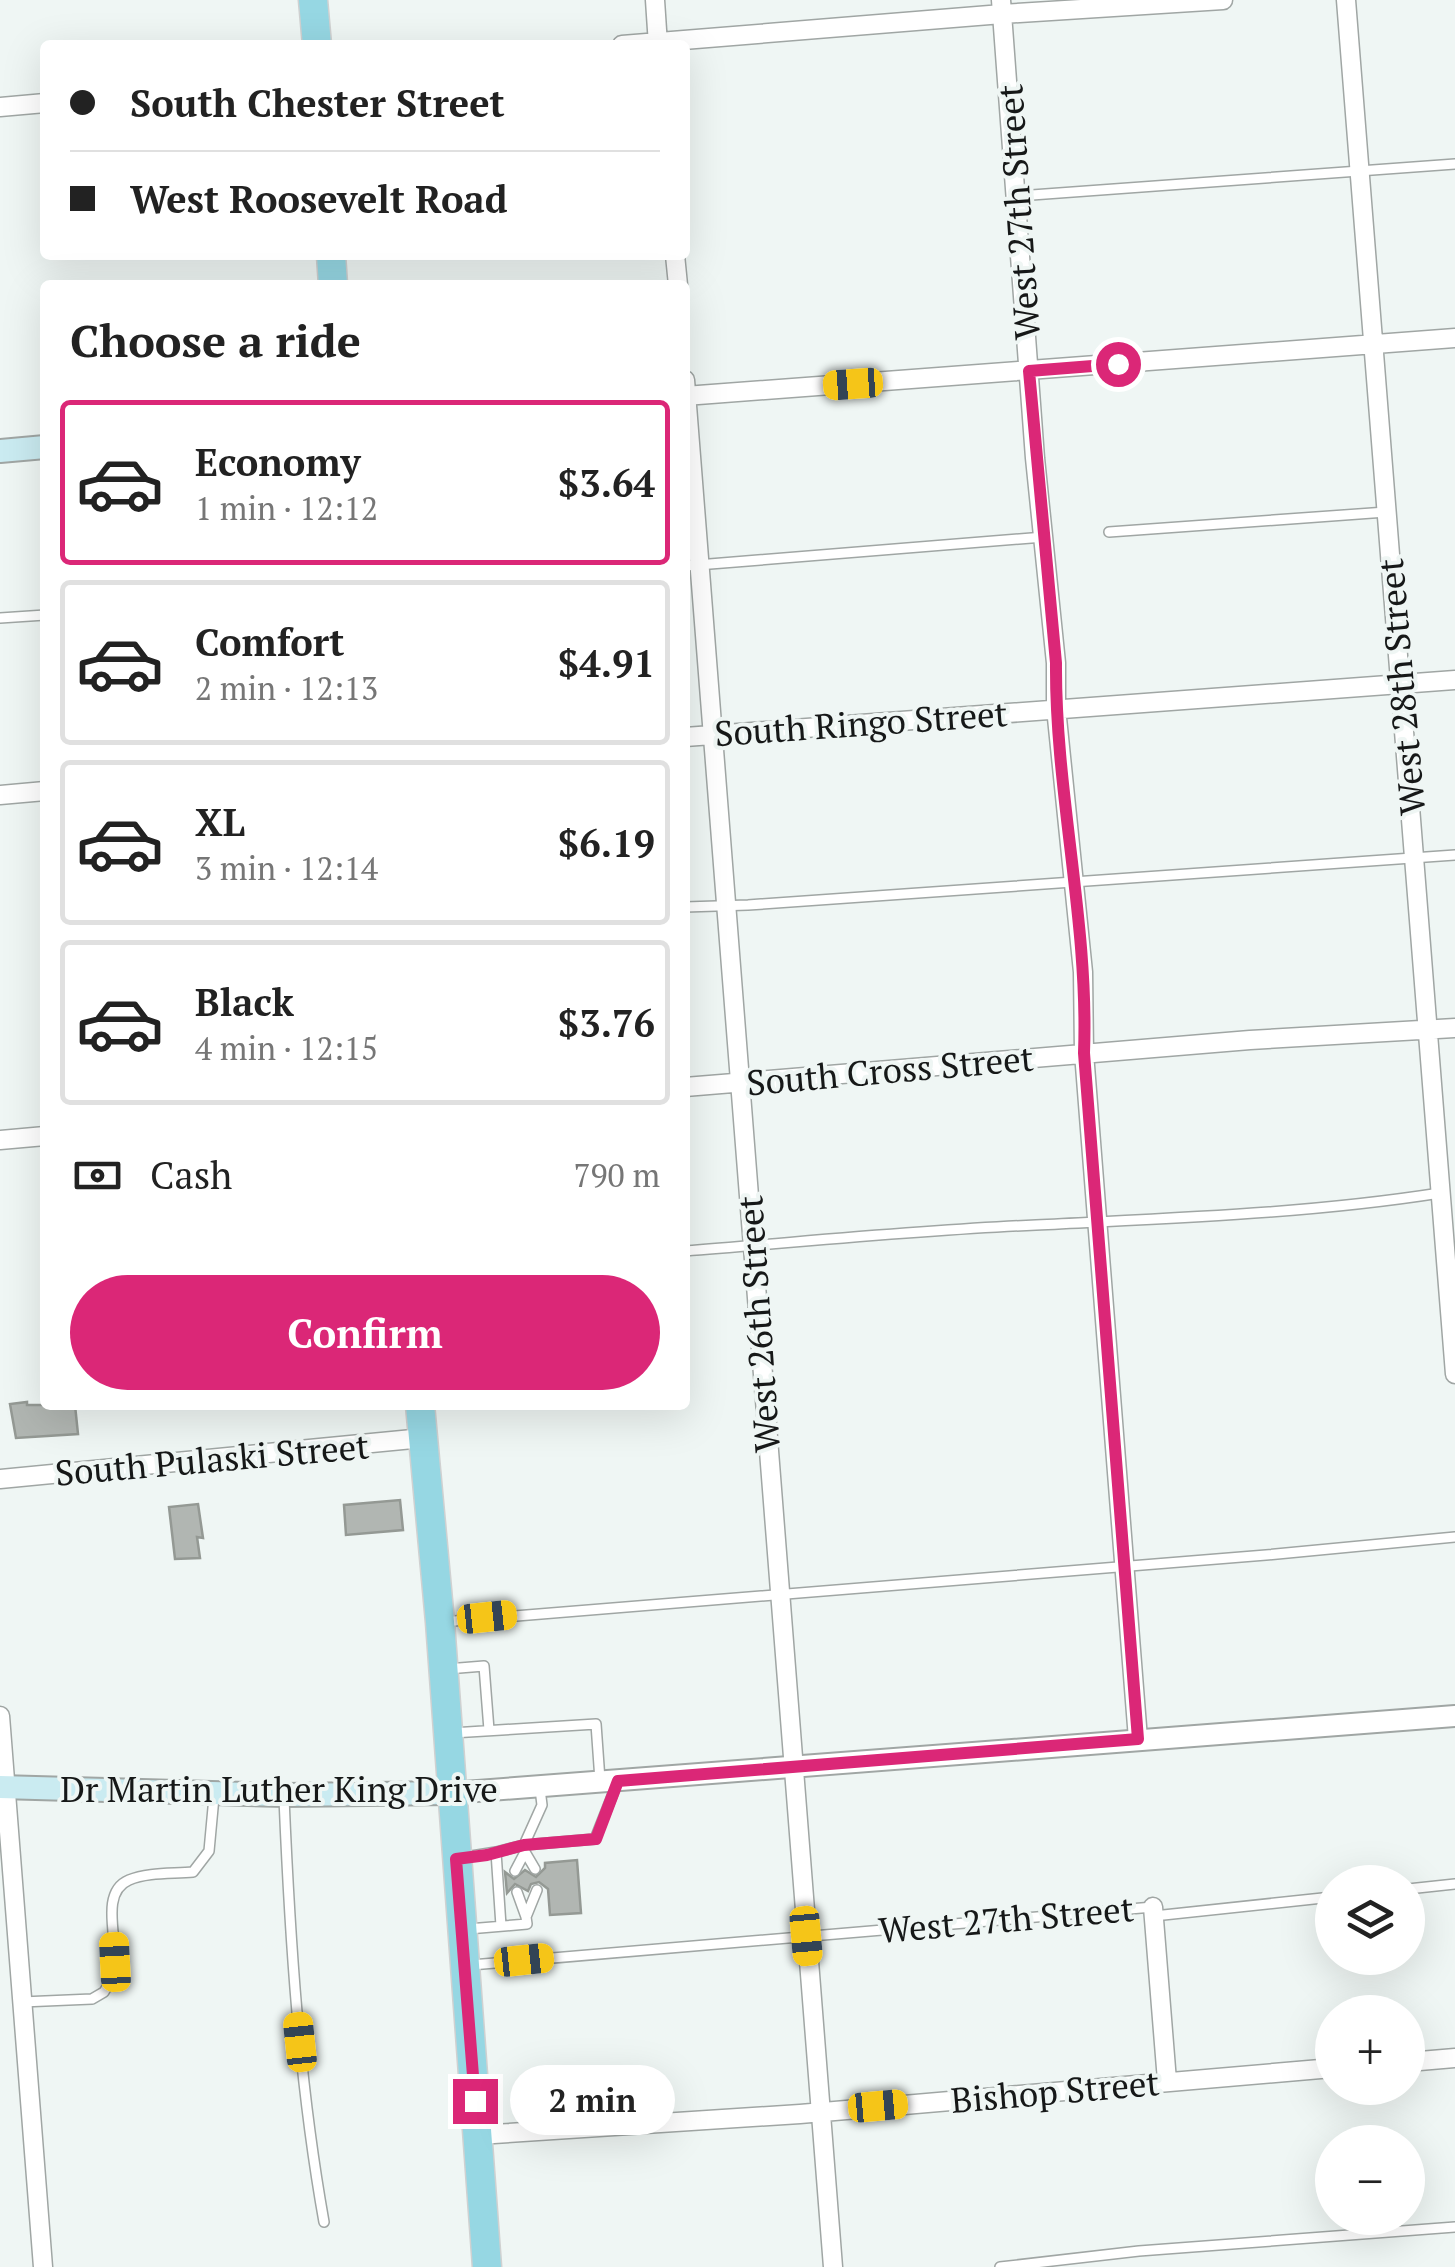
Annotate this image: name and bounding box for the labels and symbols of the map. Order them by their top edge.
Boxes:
street label: West 27th Street [986,83,1050,341]
route start [1096,342,1141,387]
car [822,367,884,401]
street label: West 28th Street [1367,557,1435,817]
street label: South Ringo Street [713,690,1009,756]
street label: South Cross Street [745,1035,1035,1105]
street label: West 26th Street [726,1194,790,1454]
street label: South Pulaski Street [53,1422,371,1496]
car [456,1599,518,1635]
street label: Dr Martin Luther King Drive [60,1766,498,1812]
street label: West 27th Street [877,1885,1135,1953]
car [788,1905,824,1967]
car [98,1931,132,1993]
car [493,1942,555,1978]
car [282,2011,318,2073]
street label: Bishop Street [949,2059,1161,2123]
callout: 2 min [510,2066,675,2136]
route end [453,2079,498,2124]
car [847,2088,909,2124]

